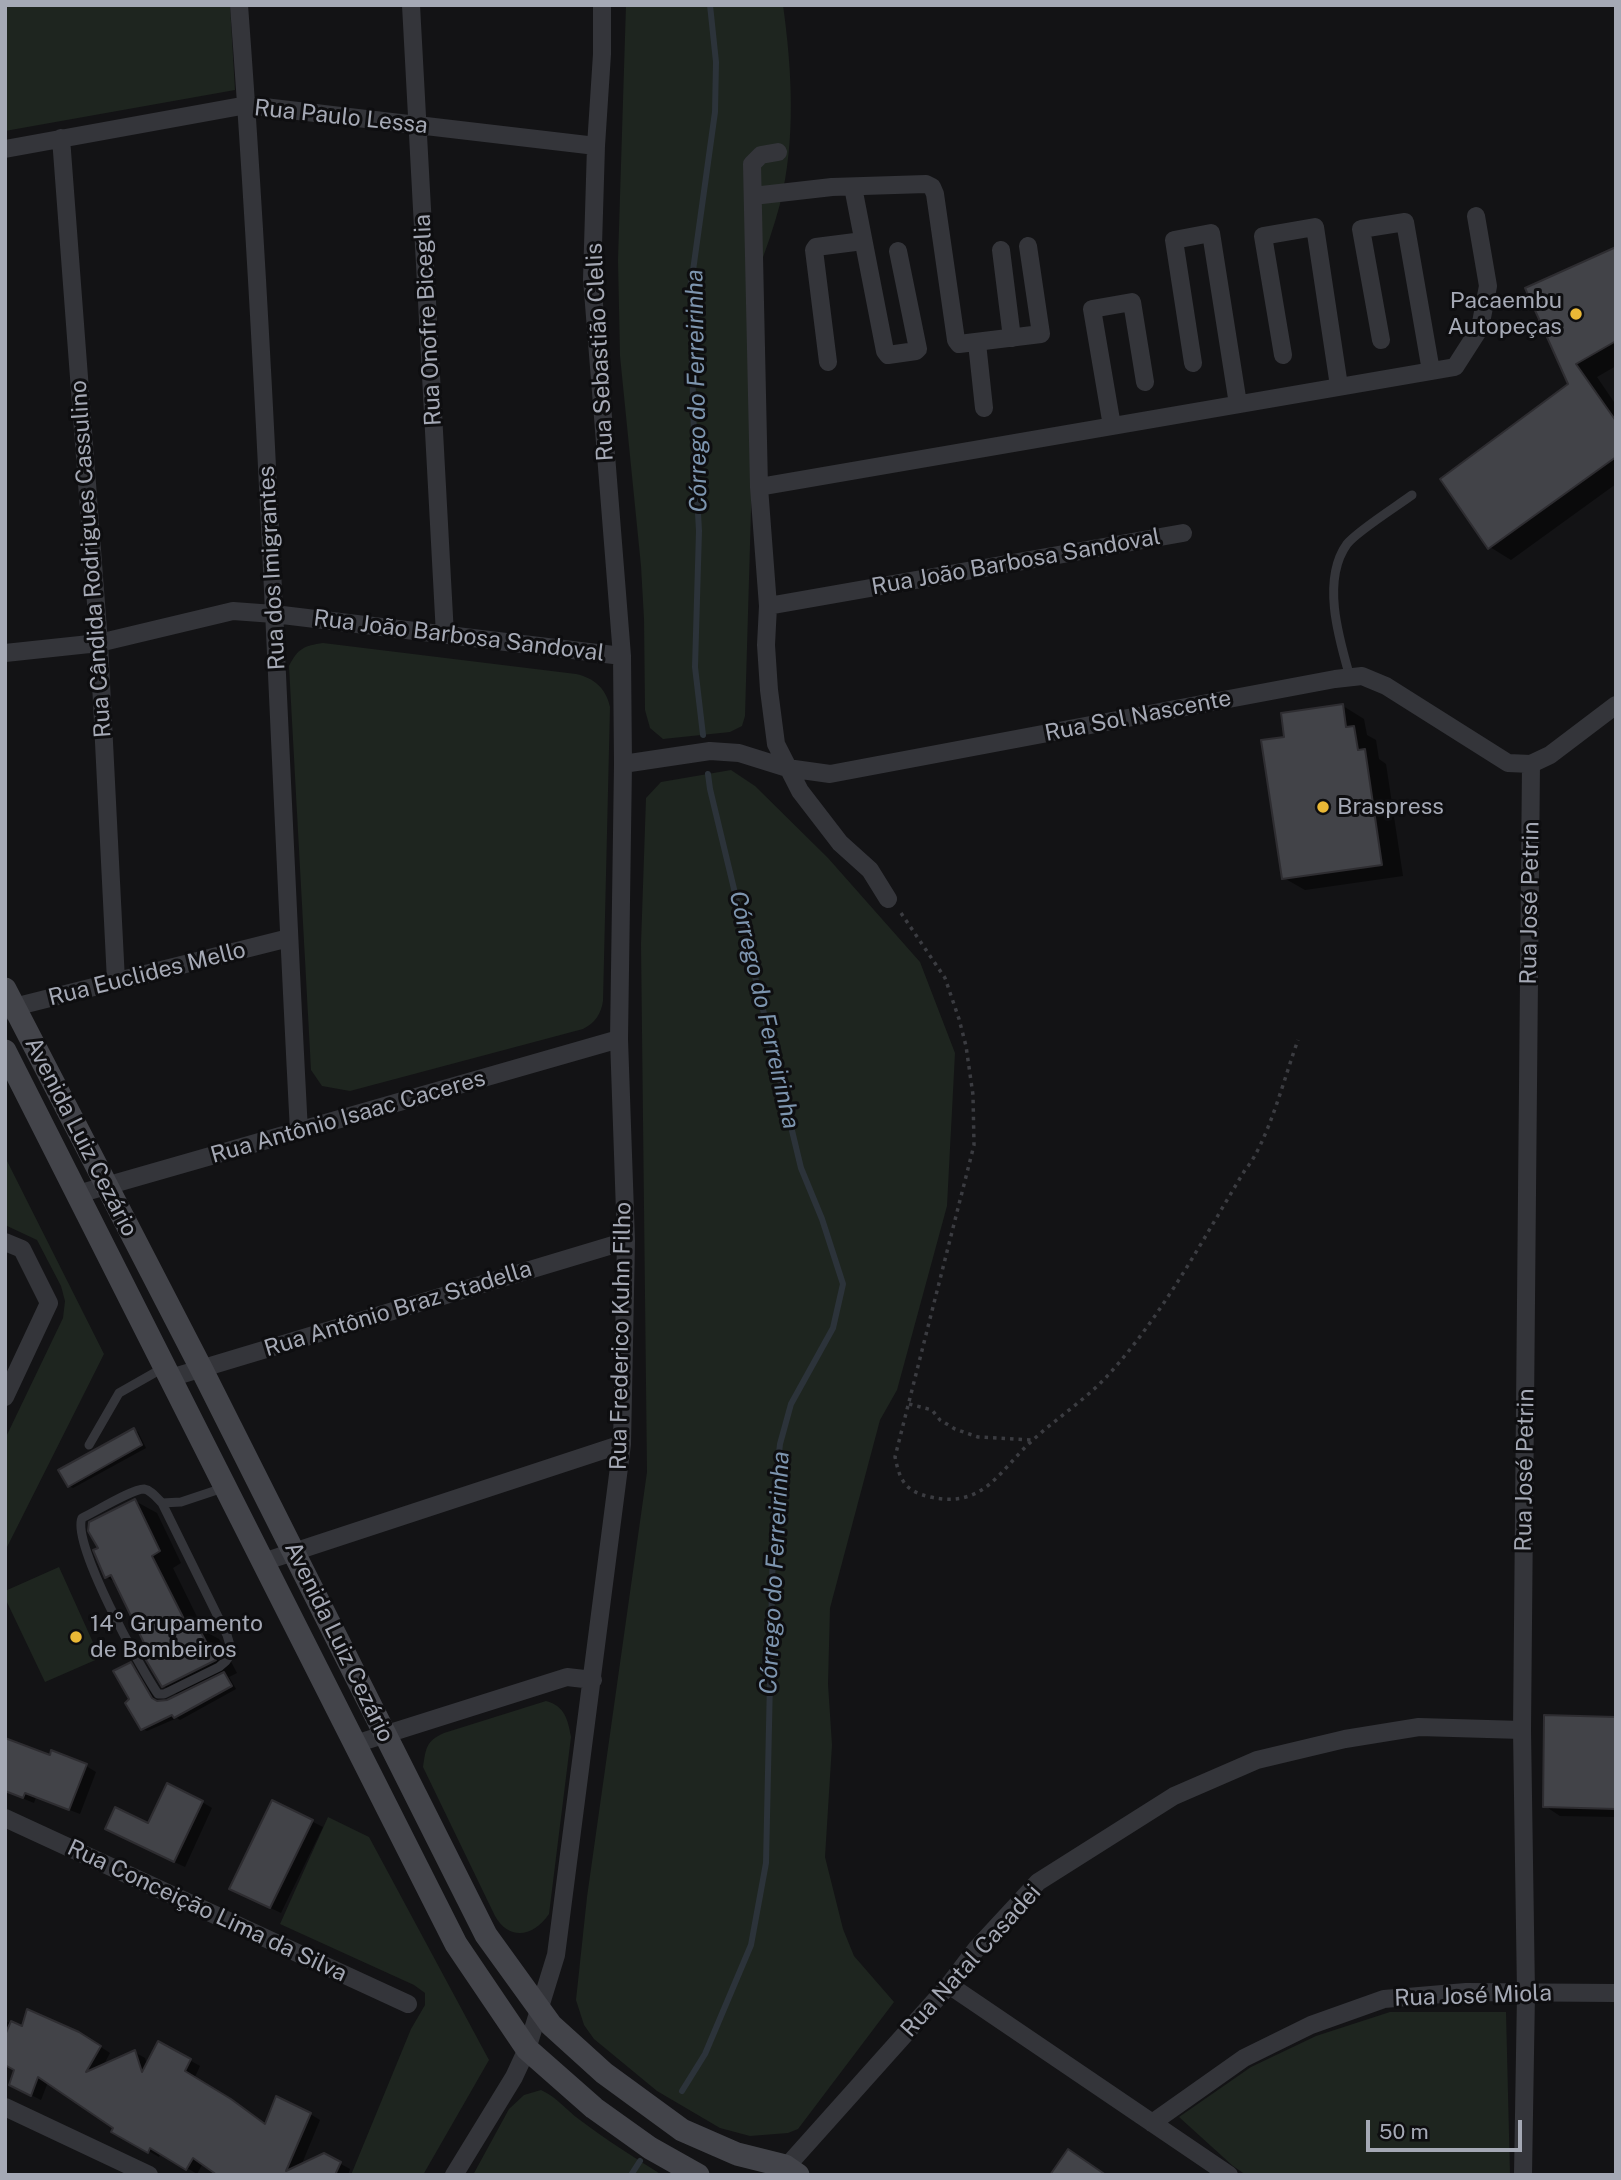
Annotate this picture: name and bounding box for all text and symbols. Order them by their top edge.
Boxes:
street label: Rua Paulo Lessa [253,94,429,140]
street label: Rua Onofre Biceglia [409,213,447,427]
street label: Rua Sebastião Clelis [581,242,619,462]
water label: Córrego do Ferreirinha [680,269,714,513]
place label: Pacaembu Autopeças [1448,287,1562,341]
marker: Pacaembu Autopeças [1568,306,1584,322]
street label: Rua Cândida Rodrigues Cassulino [65,379,117,739]
street label: Rua dos Imigrantes [253,465,291,671]
street label: Rua João Barbosa Sandoval [869,523,1163,601]
street label: Rua João Barbosa Sandoval [312,604,606,668]
street label: Rua Sol Nascente [1042,684,1234,748]
place label: Braspress [1337,793,1444,821]
marker: Braspress [1315,799,1331,815]
street label: Rua José Petrin [1515,821,1545,985]
water label: Córrego do Ferreirinha [723,888,805,1132]
street label: Rua Euclides Mello [45,936,249,1012]
street label: Avenida Luiz Cezário [19,1033,143,1241]
street label: Rua Antônio Isaac Caceres [208,1065,488,1169]
street label: Rua Frederico Kuhn Filho [605,1202,637,1470]
street label: Rua Antônio Braz Stadella [261,1255,535,1363]
street label: Rua José Petrin [1510,1388,1540,1552]
water label: Córrego do Ferreirinha [754,1451,796,1695]
street label: Avenida Luiz Cezário [278,1537,400,1747]
place label: 14° Grupamento de Bombeiros [90,1610,263,1664]
marker: 14° Grupamento de Bombeiros [68,1629,84,1645]
street label: Rua Conceição Lima da Silva [63,1834,351,1988]
street label: Rua Natal Casadei [895,1879,1047,2043]
street label: Rua José Miola [1394,1979,1552,2013]
scale bar [1369,2106,1525,2150]
text: 50 m [1379,2119,1429,2144]

